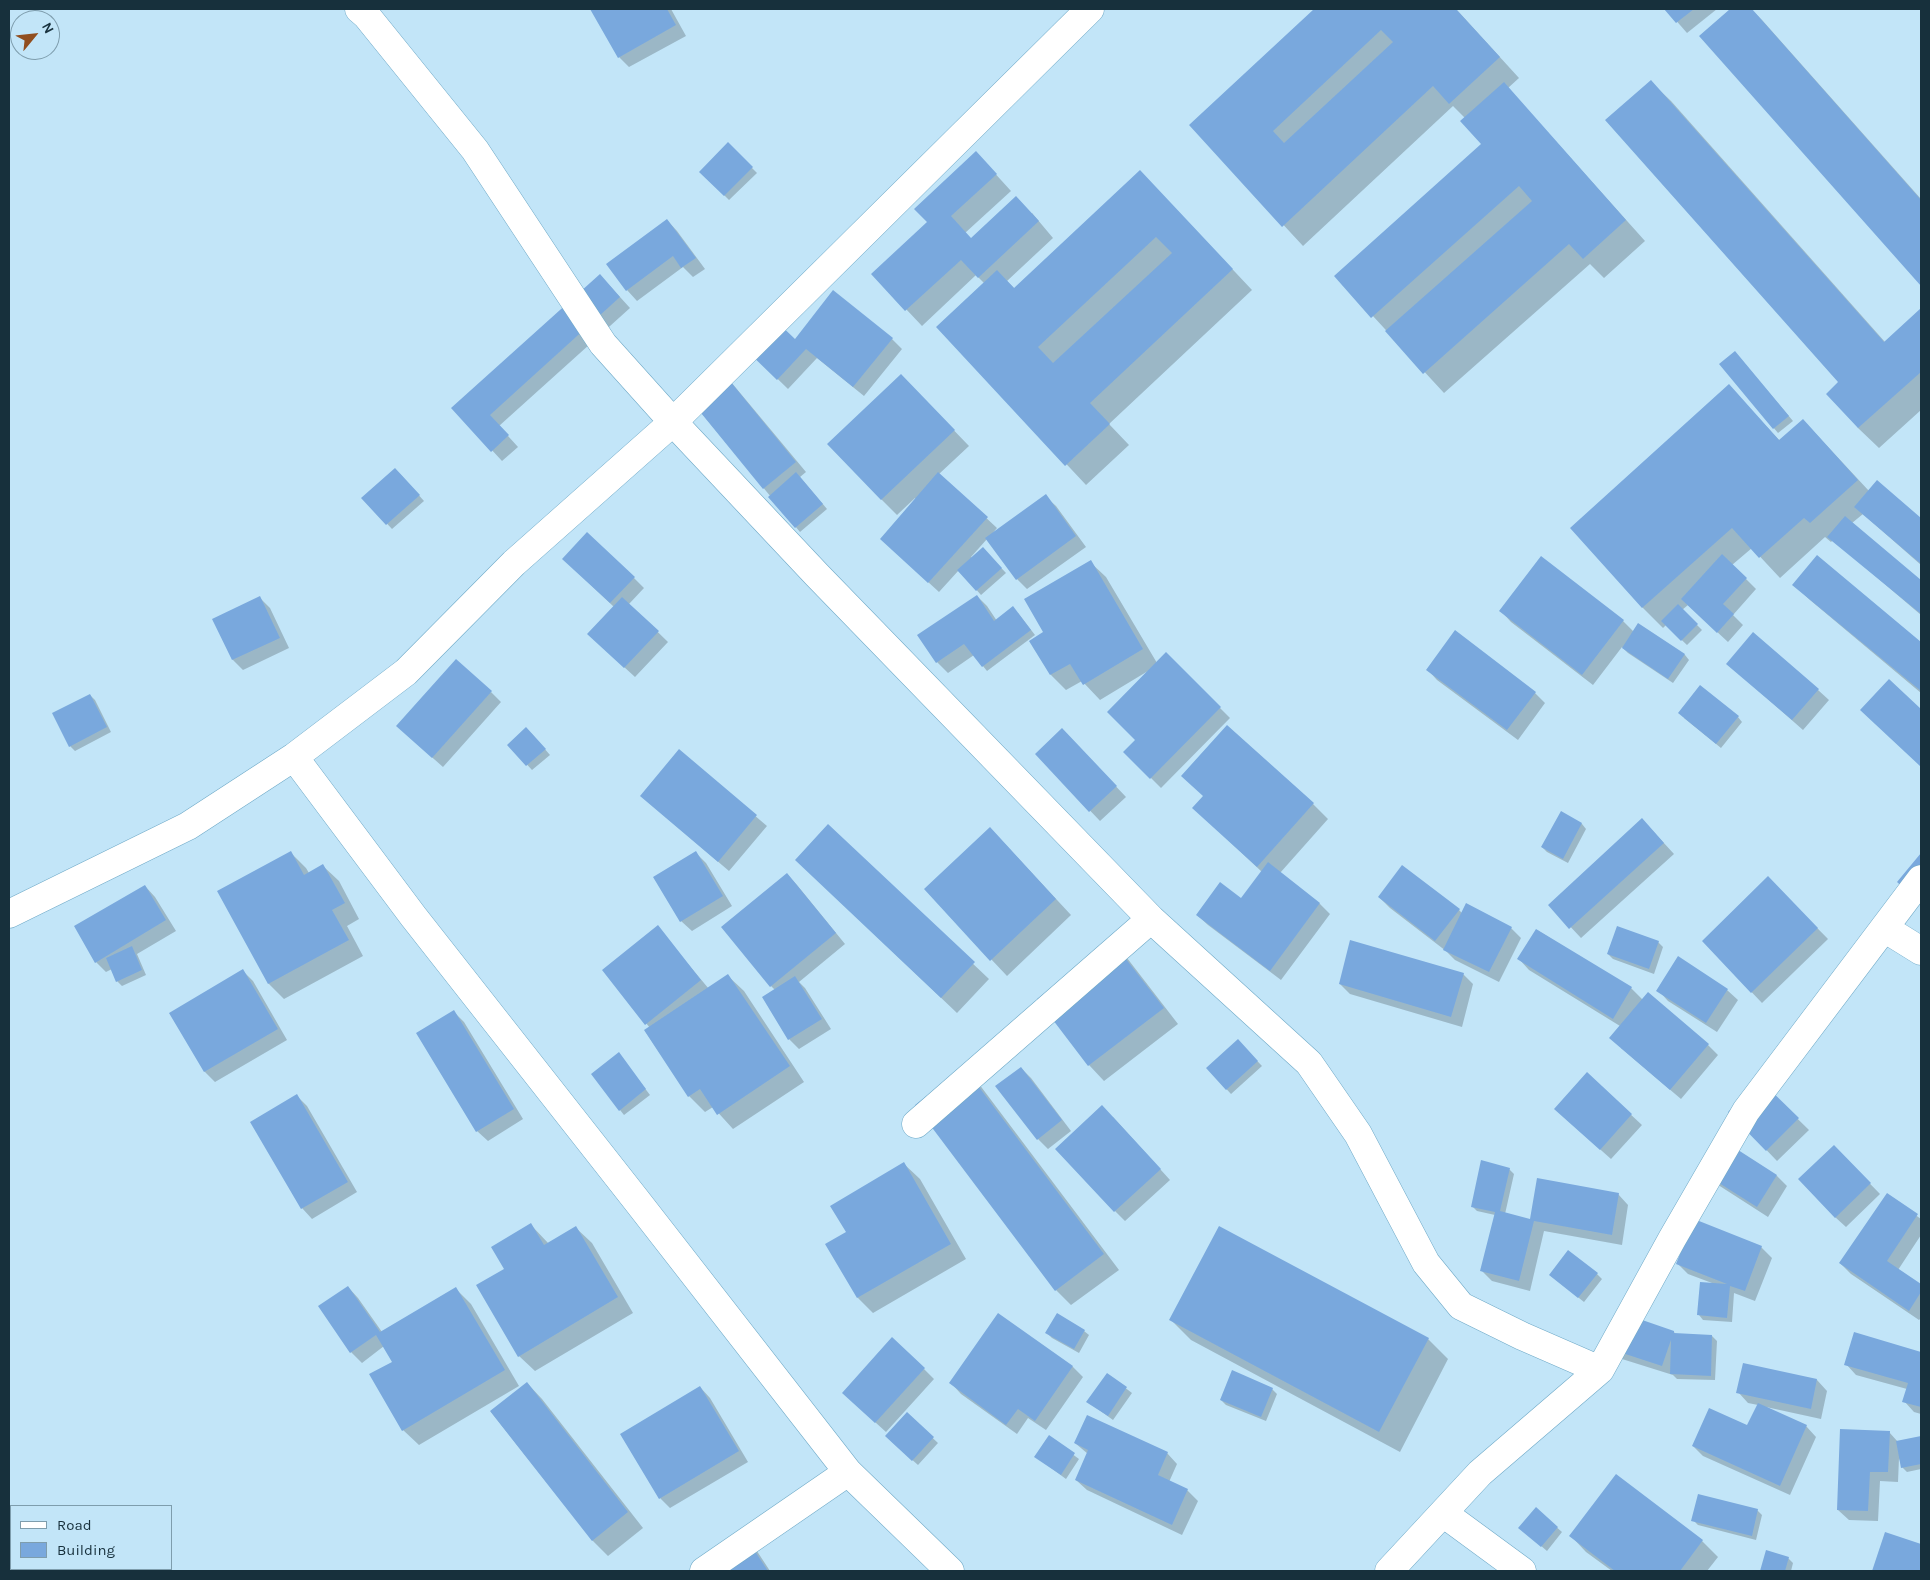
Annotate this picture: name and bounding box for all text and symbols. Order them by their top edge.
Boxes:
north arrow [10,10,60,60]
text: N [38,20,58,37]
legend [10,1505,172,1570]
text: Road [57,1516,92,1534]
text: Building [57,1541,115,1559]

